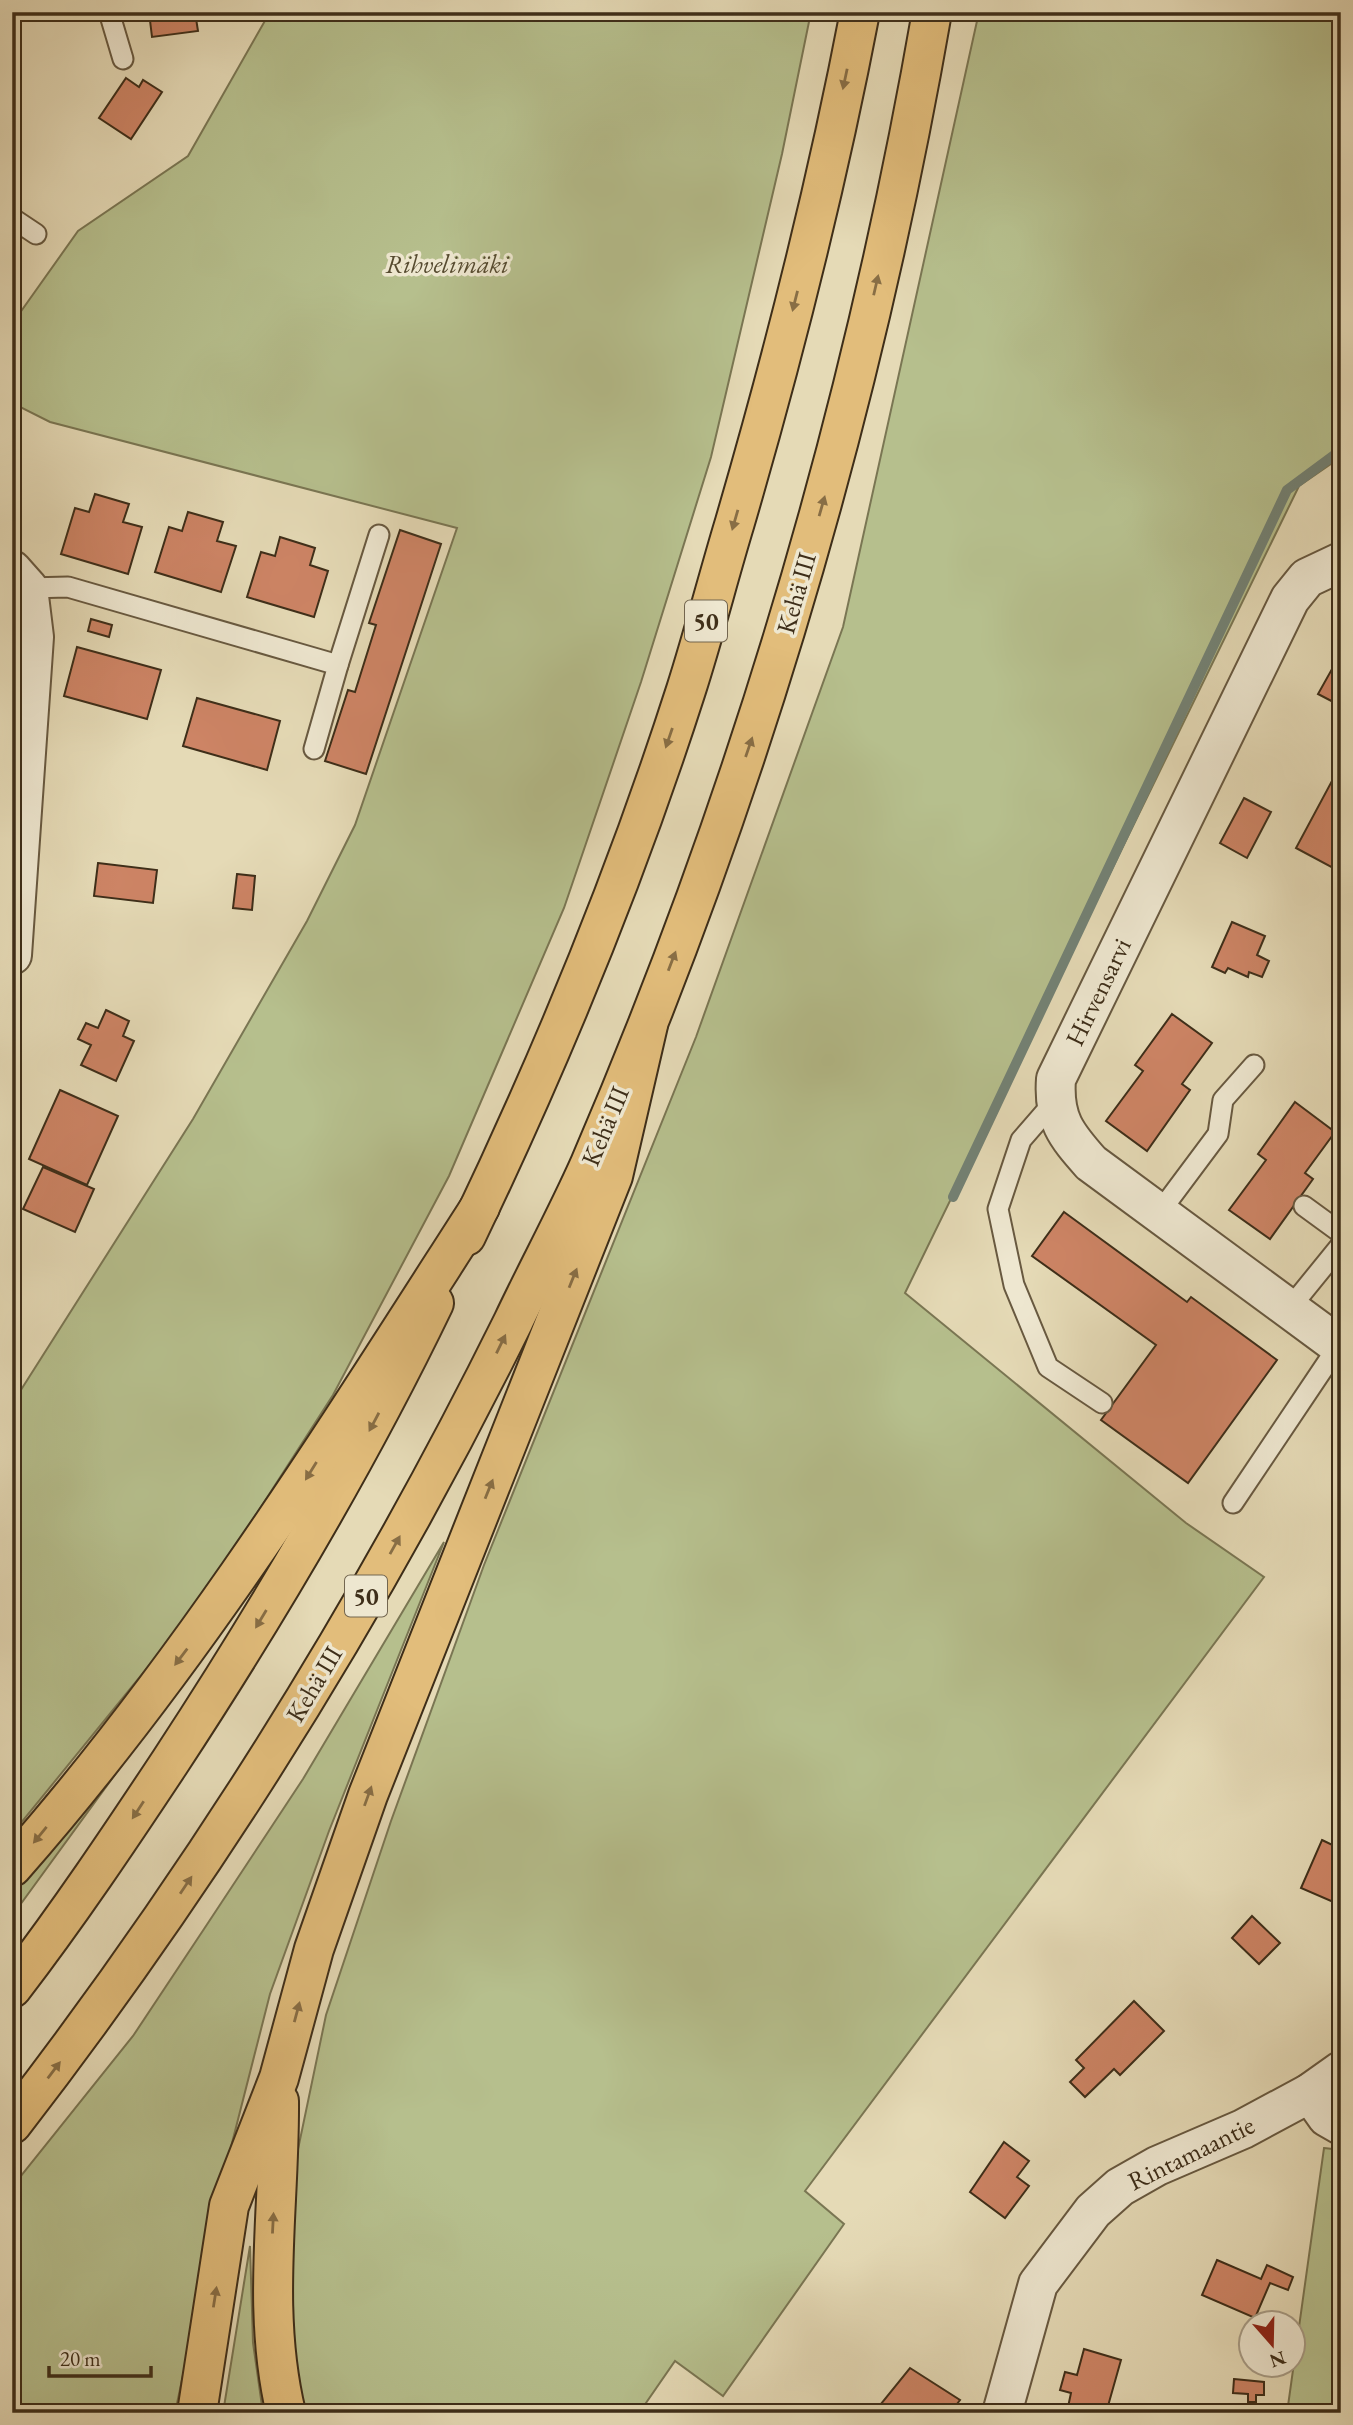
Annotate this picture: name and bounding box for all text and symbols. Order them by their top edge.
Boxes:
one-way arrow [840,68,851,90]
park label: Rihvelimäki [385,247,510,281]
one-way arrow [870,274,881,296]
one-way arrow [789,290,800,312]
one-way arrow [817,495,827,516]
one-way arrow [730,510,740,531]
street label: Kehä III [768,548,824,638]
road number: 50 [685,600,727,642]
one-way arrow [663,727,674,748]
one-way arrow [744,737,755,758]
street label: Hirvensarvi [1057,932,1139,1052]
one-way arrow [667,951,678,972]
street label: Kehä III [573,1081,637,1171]
one-way arrow [567,1267,578,1288]
one-way arrow [496,1334,507,1354]
one-way arrow [368,1412,380,1432]
one-way arrow [305,1461,318,1480]
one-way arrow [484,1479,495,1500]
one-way arrow [389,1535,401,1555]
road number: 50 [345,1576,387,1616]
one-way arrow [255,1610,267,1629]
street label: Kehä III [278,1639,350,1728]
one-way arrow [174,1648,188,1666]
one-way arrow [363,1786,374,1807]
one-way arrow [132,1801,145,1820]
one-way arrow [32,1826,47,1844]
one-way arrow [179,1875,192,1895]
one-way arrow [292,2001,303,2023]
one-way arrow [46,2061,60,2079]
street label: Rintamaantie [1122,2108,1260,2198]
one-way arrow [268,2212,279,2234]
one-way arrow [210,2286,221,2308]
north arrow [1238,2310,1308,2380]
scale bar [49,2334,150,2378]
text: 20 m [60,2345,101,2372]
text: N [1266,2345,1289,2374]

